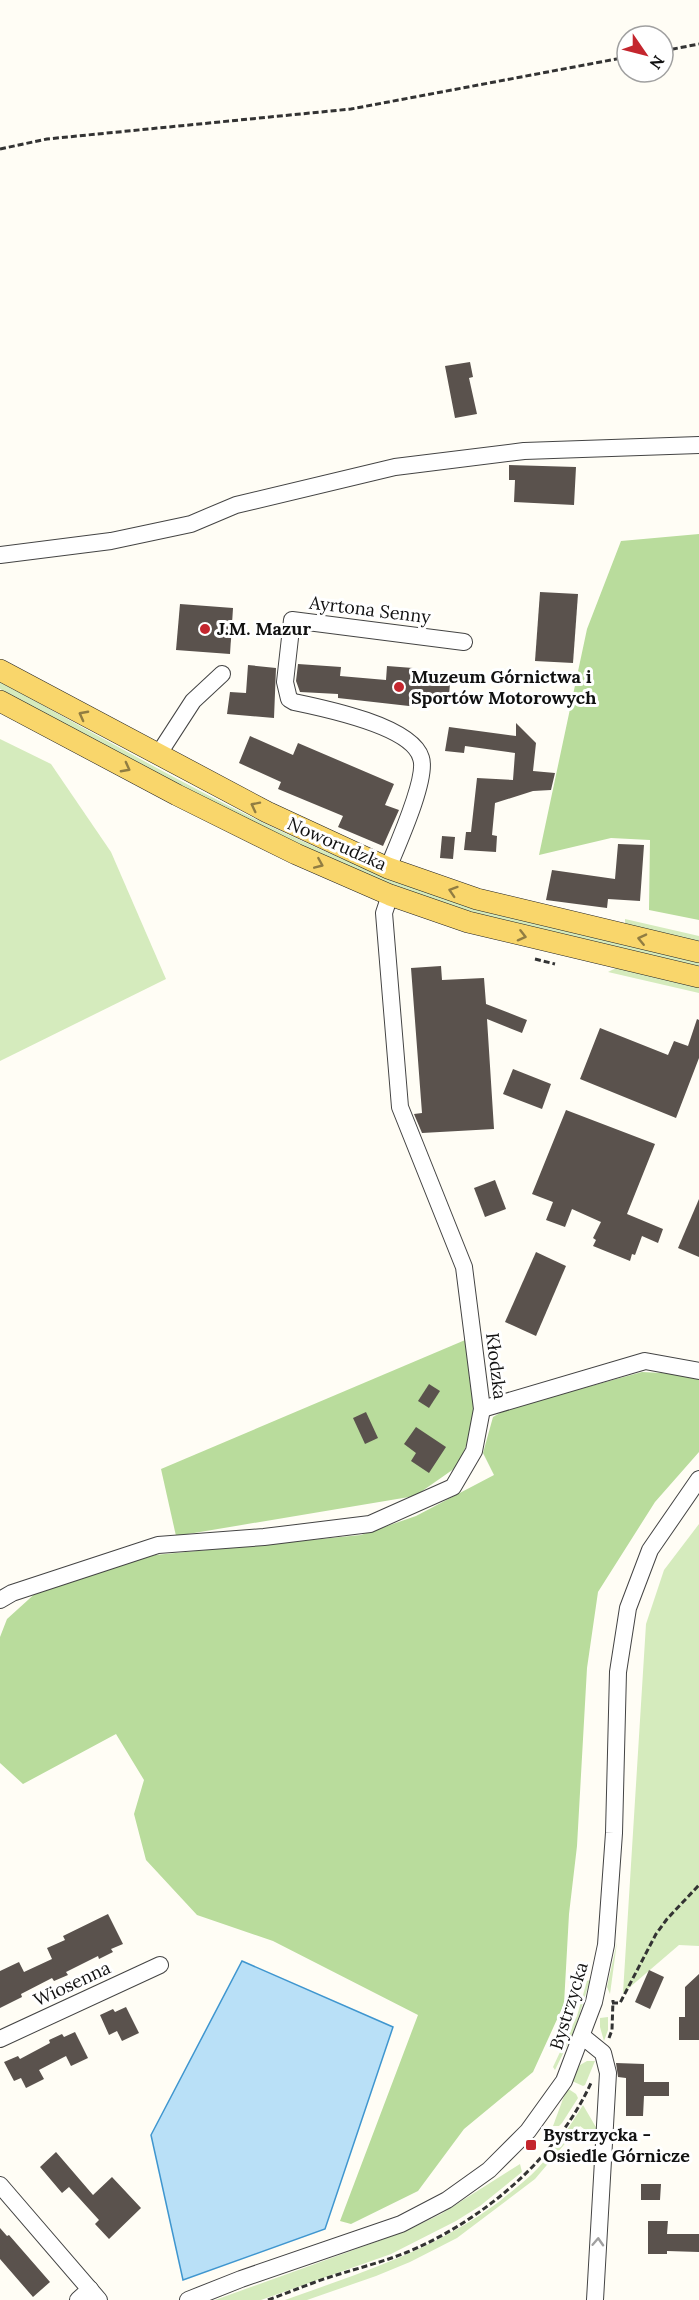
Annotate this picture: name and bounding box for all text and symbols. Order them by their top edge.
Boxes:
north arrow [615,24,675,84]
text: N [646,52,669,73]
street label: Ayrtona Senny [307,591,433,628]
place label: J.M. Mazur [217,617,311,640]
marker: J.M. Mazur [198,622,212,636]
place label: Muzeum Górnictwa i Sportów Motorowych [411,665,596,709]
marker: Muzeum Górnictwa i Sportów Motorowych [392,680,406,694]
one-way arrow [78,711,89,722]
one-way arrow [119,761,130,772]
one-way arrow [250,802,261,813]
street label: Noworudzka [284,811,390,876]
one-way arrow [313,857,324,869]
one-way arrow [448,886,459,899]
one-way arrow [517,928,527,941]
one-way arrow [637,933,647,946]
street label: Kłodzka [481,1331,512,1401]
street label: Wiosenna [30,1956,114,2011]
street label: Bystrzycka [544,1959,593,2053]
place label: Bystrzycka - Osiedle Górnicze [543,2123,690,2167]
marker: Bystrzycka - Osiedle Górnicze [524,2138,538,2152]
one-way arrow [591,2237,604,2246]

